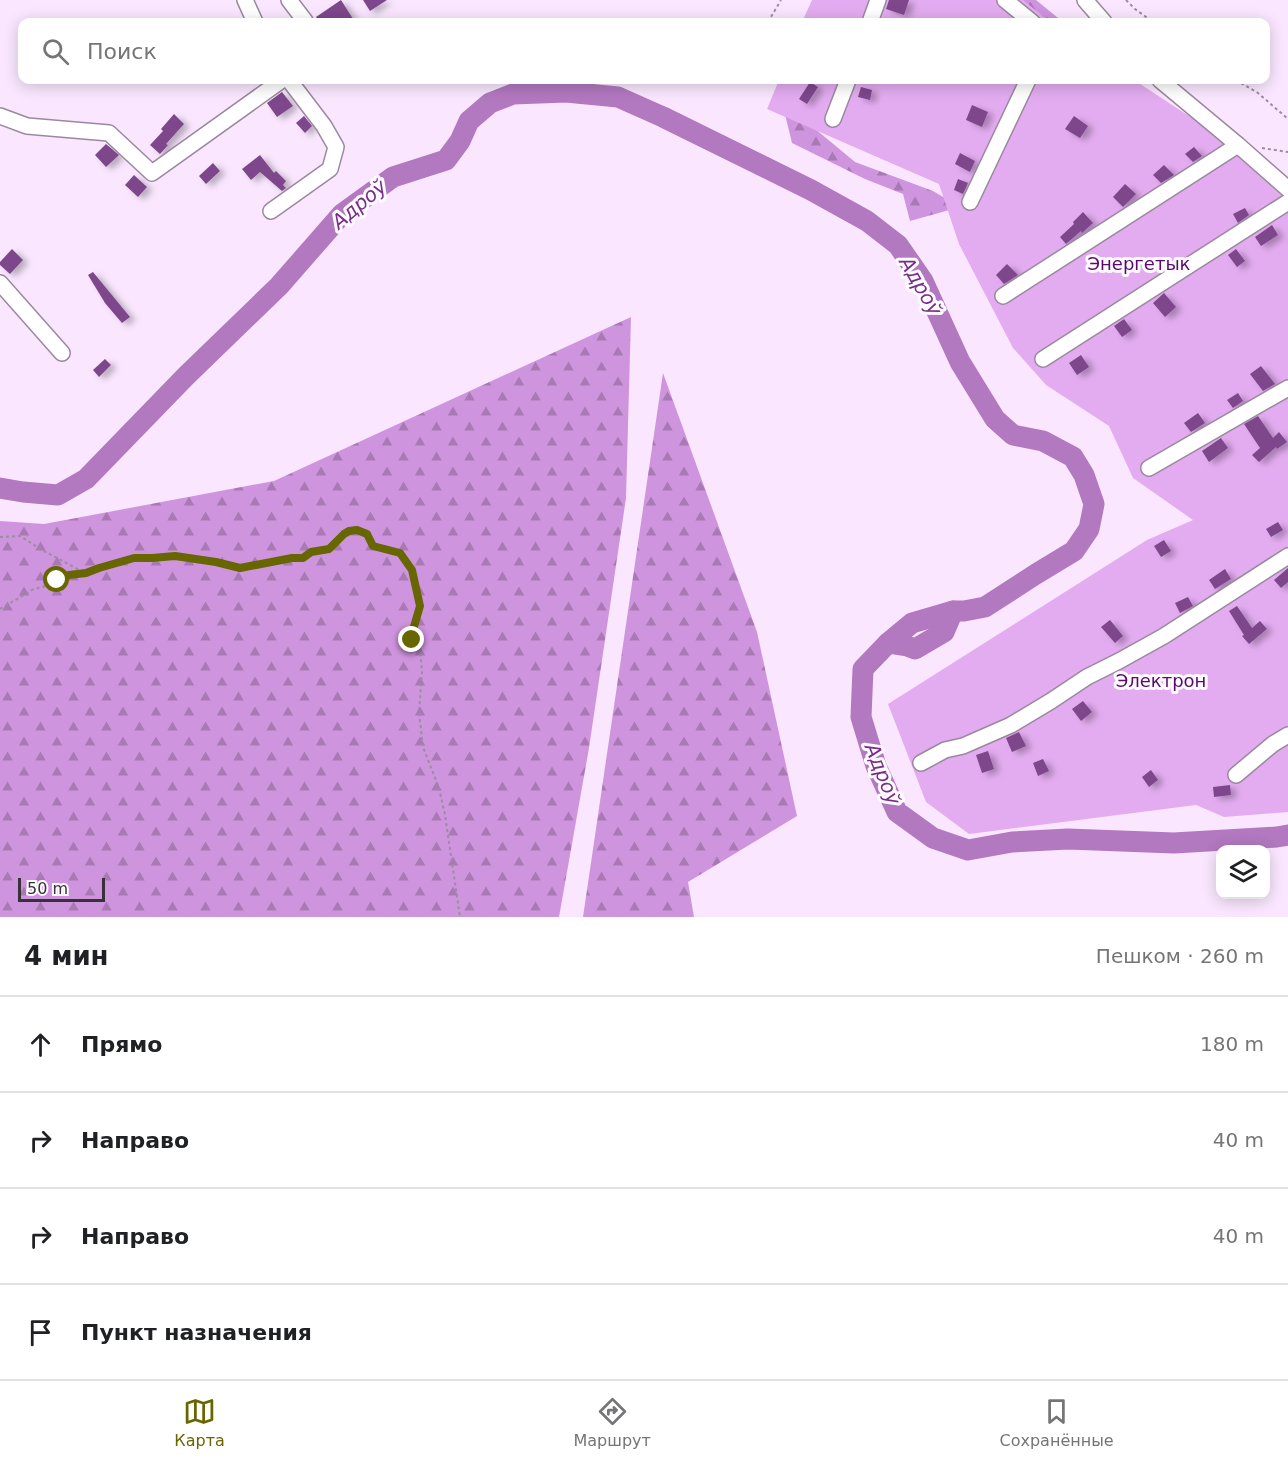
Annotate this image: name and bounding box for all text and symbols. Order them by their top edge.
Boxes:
search box [18,18,1270,84]
icon: search [39,35,72,68]
text: Поиск [87,39,157,64]
water label: Адроў [325,173,392,235]
water label: Адроў [894,250,948,321]
park label: Энергетык [1088,253,1191,274]
route start [43,566,69,592]
route end [398,626,424,652]
park label: Электрон [1116,670,1206,691]
water label: Адроў [859,738,907,809]
map controls [1216,845,1270,899]
button: layers [1216,845,1270,899]
scale bar [18,875,105,902]
text: 50 m [27,879,68,898]
text: 4 мин [24,941,109,971]
text: Пешком · 260 m [1096,944,1264,968]
icon: ahead [24,1028,57,1061]
text: Прямо [81,1032,162,1057]
text: 180 m [1200,1032,1264,1056]
icon: right [24,1124,57,1157]
text: Направо [81,1128,189,1153]
text: 40 m [1213,1128,1264,1152]
icon: right [24,1220,57,1253]
text: Направо [81,1224,189,1249]
text: 40 m [1213,1224,1264,1248]
icon: arrive [24,1316,57,1349]
text: Пункт назначения [81,1320,312,1345]
tab: Карта [174,1395,225,1450]
tab: Маршрут [573,1395,651,1450]
tab: Сохранённые [1000,1395,1114,1450]

